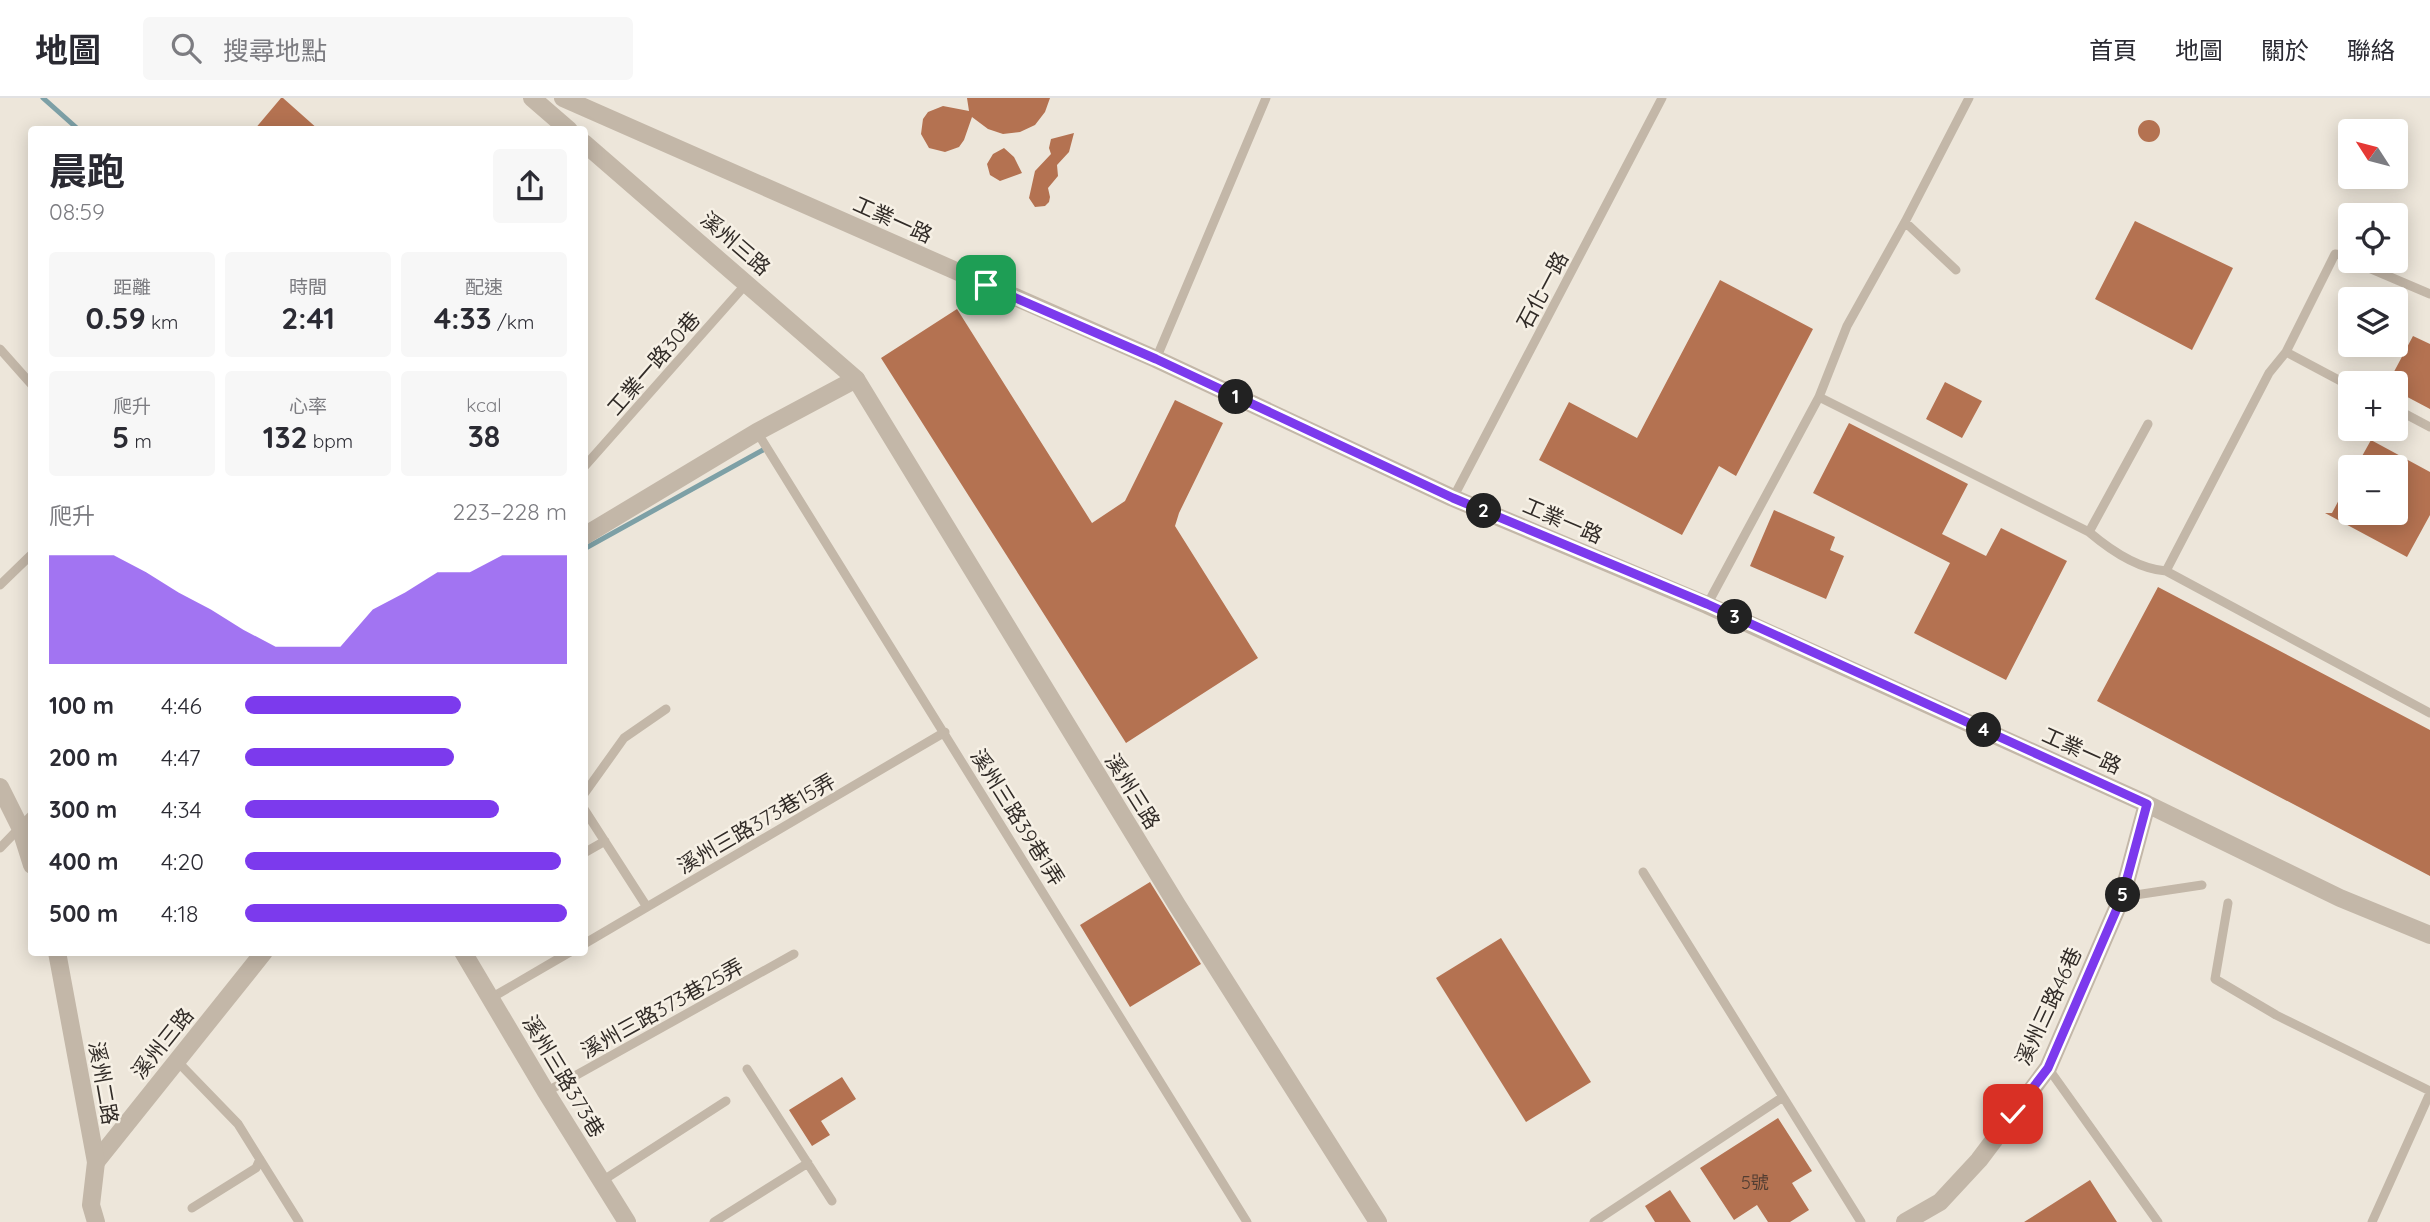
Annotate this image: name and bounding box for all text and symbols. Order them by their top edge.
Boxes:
search box [143,17,633,80]
text: 地圖 [35,29,101,70]
icon: search [167,29,205,67]
text: 搜尋地點 [223,34,327,67]
text: 首頁 [2089,35,2137,65]
text: 地圖 [2175,35,2223,65]
text: 關於 [2261,35,2309,65]
text: 聯絡 [2347,35,2395,65]
north arrow [2338,119,2408,189]
map controls [2338,119,2408,525]
text: 晨跑 [49,147,125,195]
button: share [493,149,567,223]
street label: 工業一路 [849,190,937,248]
text: 08:59 [49,197,105,226]
button: locate [2338,203,2408,273]
street label: 溪州三路 [696,206,776,280]
street label: 石化一路 [1511,247,1573,333]
pin [956,255,1016,315]
icon: arrive [967,266,1005,304]
text: 距離 [113,275,151,299]
text: 時間 [289,275,327,299]
text: 配速 [465,275,503,299]
button: layers [2338,287,2408,357]
text: 0.59 [86,299,146,337]
text: 2:41 [281,299,335,337]
text: 4:33 [434,299,492,337]
street label: 工業一路30巷 [601,306,705,420]
text: km [146,310,178,334]
text: /km [492,310,534,334]
button: + [2338,371,2408,441]
pin: 1 [1218,380,1254,414]
text: 1 [1232,384,1239,408]
text: kcal [466,393,502,417]
text: 爬升 [113,394,151,418]
text: 心率 [289,394,327,418]
text: 38 [468,417,500,455]
text: 5 [112,418,129,456]
text: 132 [263,418,308,456]
text: m [129,429,152,453]
text: bpm [308,429,353,453]
button: − [2338,455,2408,525]
street label: 工業一路 [1519,492,1607,548]
pin: 2 [1466,494,1502,528]
text: 223–228 m [453,497,567,526]
text: 2 [1478,498,1489,522]
text: 爬升 [49,501,95,530]
pin: 3 [1718,600,1752,634]
text: 3 [1729,604,1740,628]
text: 100 m [49,691,114,720]
text: 4:46 [161,691,202,720]
pin: 4 [1966,712,2002,748]
text: 4 [1978,717,1989,741]
street label: 工業一路 [2038,721,2126,779]
text: 200 m [49,743,118,772]
text: 4:47 [161,743,201,772]
street label: 溪州三路39巷1弄 [966,744,1070,890]
street label: 溪州三路 [1100,748,1166,834]
street label: 溪州三路373巷15弄 [672,767,840,879]
text: 300 m [49,795,117,824]
text: 4:34 [161,795,202,824]
text: 400 m [49,847,118,876]
text: 4:20 [161,847,204,876]
pin: 5 [2106,878,2140,912]
text: 5 [2117,882,2128,906]
text: 500 m [49,899,118,928]
text: 4:18 [161,899,198,928]
street label: 溪州三路46巷 [2009,943,2087,1069]
street label: 溪州三路373巷25弄 [576,953,748,1063]
street label: 溪州三路 [125,1002,199,1084]
street label: 溪州三路373巷 [517,1010,611,1142]
street label: 溪州二路 [84,1039,124,1127]
pin [1983,1084,2043,1144]
icon: check [1994,1095,2032,1133]
house number: 5號 [1741,1171,1769,1194]

